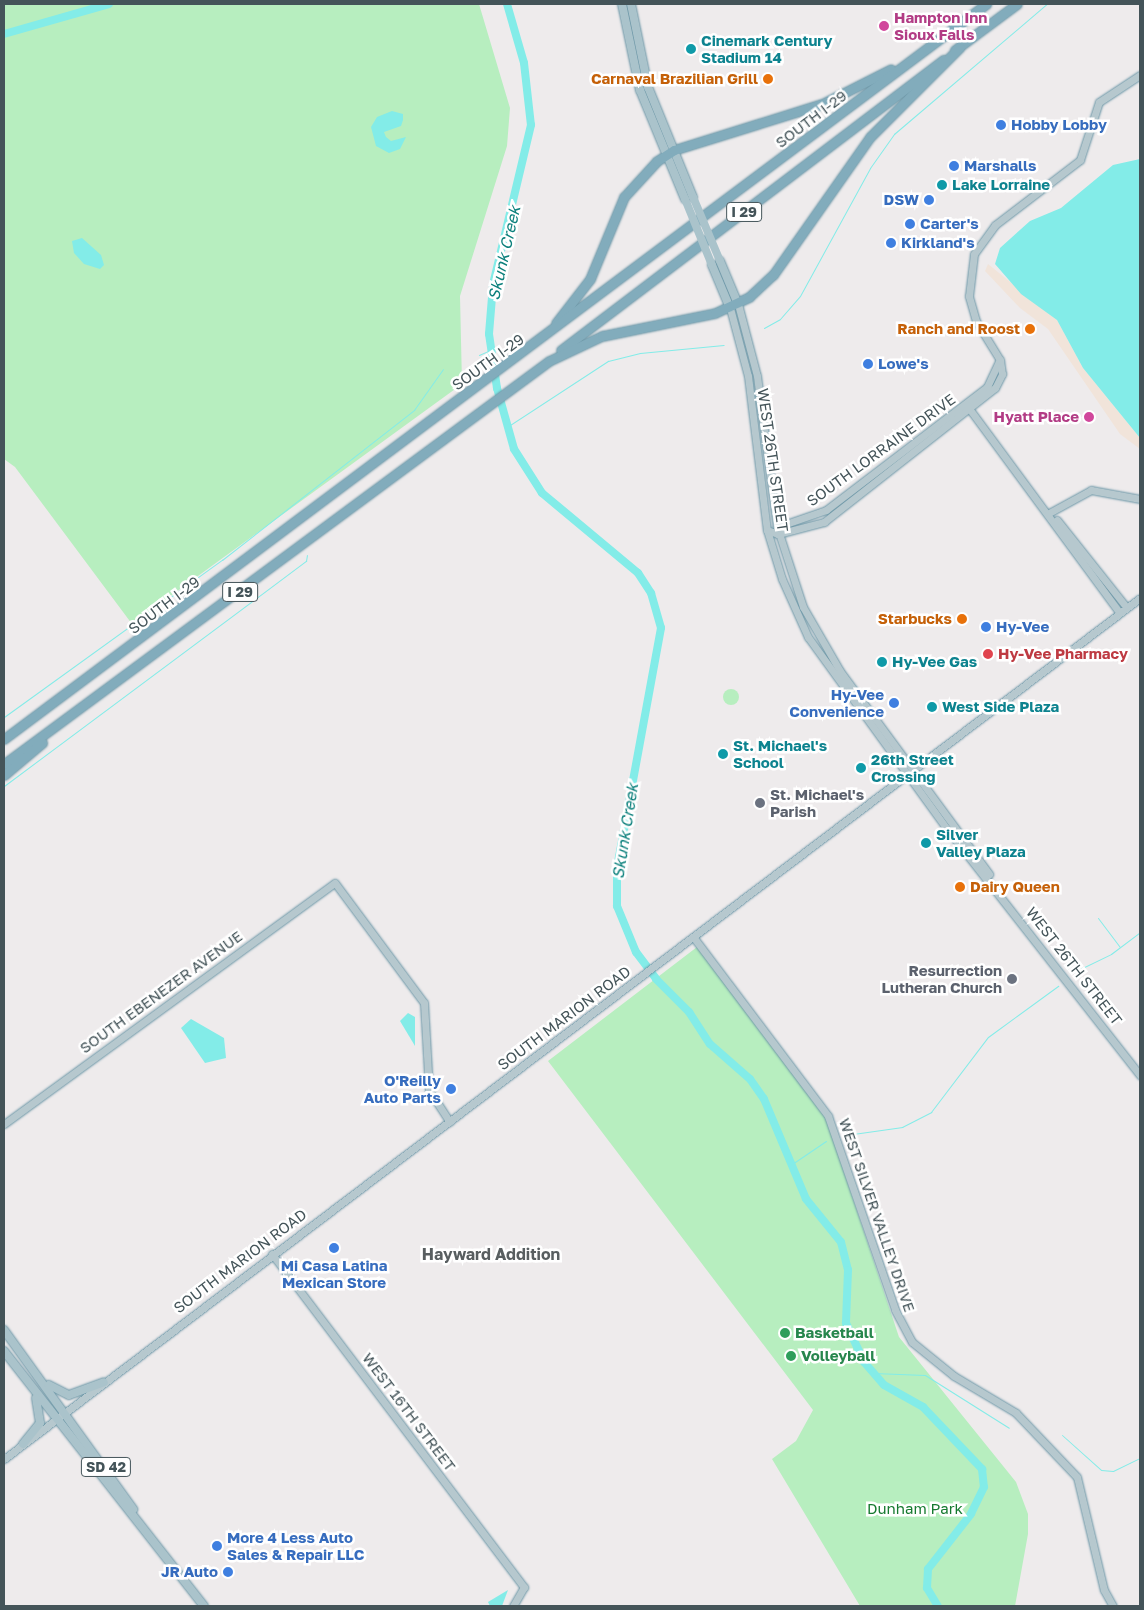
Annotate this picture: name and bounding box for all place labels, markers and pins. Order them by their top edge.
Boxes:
place label: Hampton Inn Sioux Falls [894,8,987,43]
marker: Hampton Inn Sioux Falls [878,20,890,32]
place label: Cinemark Century Stadium 14 [701,31,833,66]
marker: Cinemark Century Stadium 14 [685,43,697,55]
place label: Carnaval Brazilian Grill [591,70,758,88]
marker: Carnaval Brazilian Grill [762,73,774,85]
place label: Hobby Lobby [1011,116,1107,134]
marker: Hobby Lobby [995,119,1007,131]
place label: Marshalls [964,157,1037,175]
marker: Marshalls [948,160,960,172]
place label: Lake Lorraine [952,176,1050,194]
marker: Lake Lorraine [936,179,948,191]
place label: DSW [883,191,919,209]
marker: DSW [923,194,935,206]
place label: Carter's [920,215,979,233]
marker: Carter's [904,218,916,230]
place label: Kirkland's [901,234,975,252]
marker: Kirkland's [885,237,897,249]
place label: Ranch and Roost [897,320,1020,338]
marker: Ranch and Roost [1024,323,1036,335]
place label: Lowe's [878,355,929,373]
marker: Lowe's [862,358,874,370]
place label: Hyatt Place [994,408,1079,426]
marker: Hyatt Place [1083,411,1095,423]
place label: Starbucks [878,610,952,628]
marker: Starbucks [956,613,968,625]
place label: Hy-Vee [996,618,1049,636]
marker: Hy-Vee [980,621,992,633]
place label: Hy-Vee Pharmacy [998,645,1128,663]
marker: Hy-Vee Pharmacy [982,648,994,660]
place label: Hy-Vee Gas [892,653,977,671]
marker: Hy-Vee Gas [876,656,888,668]
place label: Hy-Vee Convenience [789,685,884,720]
marker: Hy-Vee Convenience [888,697,900,709]
place label: West Side Plaza [942,698,1059,716]
marker: West Side Plaza [926,701,938,713]
place label: St. Michael's School [733,736,827,771]
marker: St. Michael's School [717,748,729,760]
place label: 26th Street Crossing [871,750,954,785]
marker: 26th Street Crossing [855,762,867,774]
place label: St. Michael's Parish [770,785,864,820]
marker: St. Michael's Parish [754,797,766,809]
place label: Silver Valley Plaza [936,825,1026,860]
marker: Silver Valley Plaza [920,837,932,849]
place label: Dairy Queen [970,878,1060,896]
marker: Dairy Queen [954,881,966,893]
place label: Resurrection Lutheran Church [882,961,1002,996]
marker: Resurrection Lutheran Church [1006,973,1018,985]
place label: O'Reilly Auto Parts [364,1071,441,1106]
marker: O'Reilly Auto Parts [445,1083,457,1095]
marker: Mi Casa Latina Mexican Store [328,1242,340,1254]
place label: Mi Casa Latina Mexican Store [281,1256,387,1291]
place label: Basketball [795,1324,874,1342]
marker: Basketball [779,1327,791,1339]
place label: Volleyball [801,1347,875,1365]
marker: Volleyball [785,1350,797,1362]
place label: More 4 Less Auto Sales & Repair LLC [227,1528,364,1563]
marker: More 4 Less Auto Sales & Repair LLC [211,1540,223,1552]
place label: JR Auto [161,1563,218,1581]
marker: JR Auto [222,1566,234,1578]

